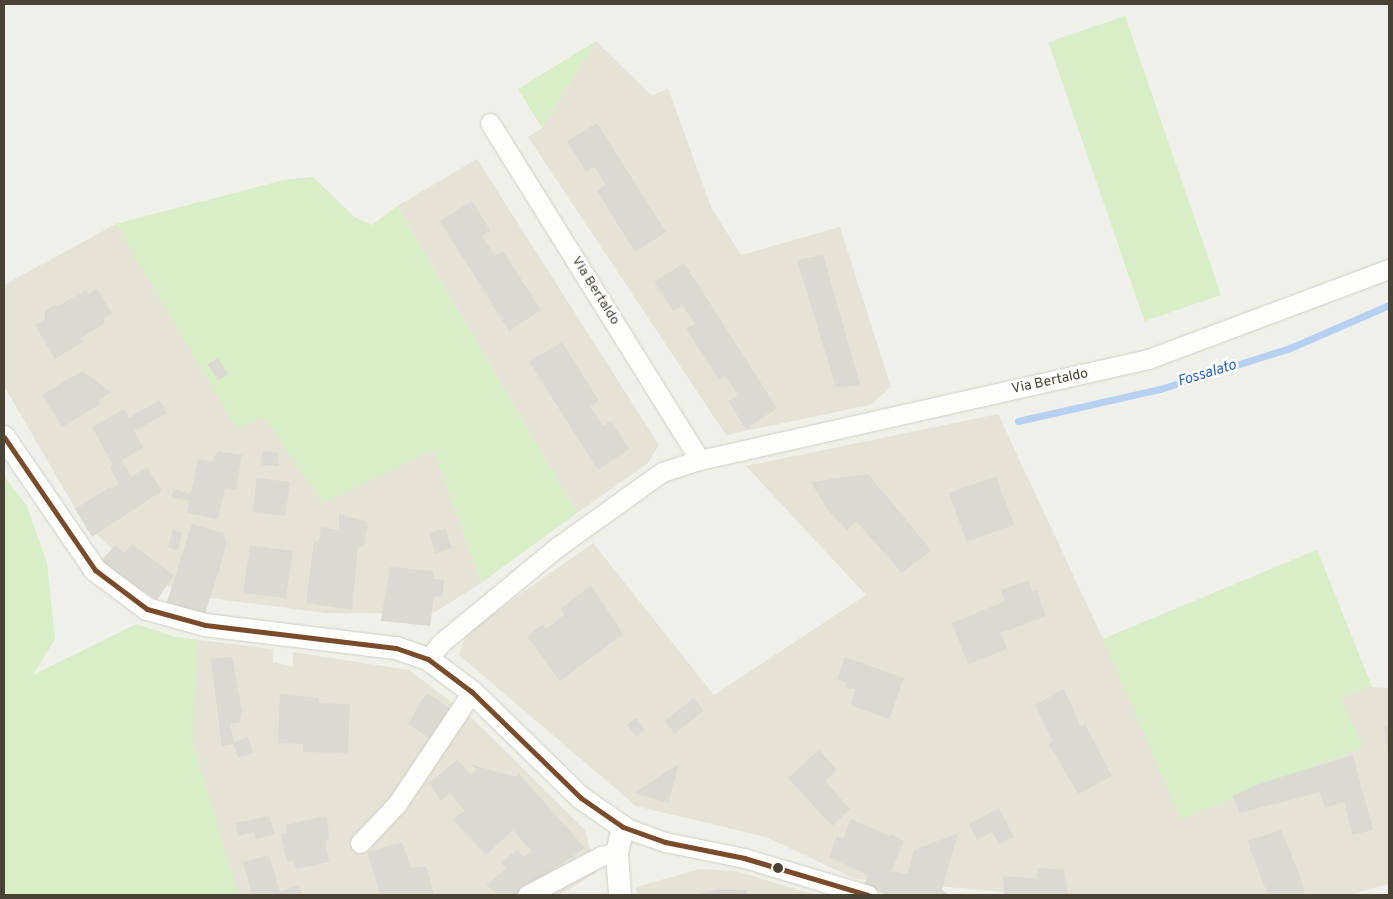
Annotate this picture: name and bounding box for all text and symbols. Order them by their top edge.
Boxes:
street label: Via Bertaldo [567,254,623,328]
water label: Fossalato [1176,357,1238,391]
street label: Via Bertaldo [1010,366,1090,398]
unlabelled marker [773,863,783,873]

